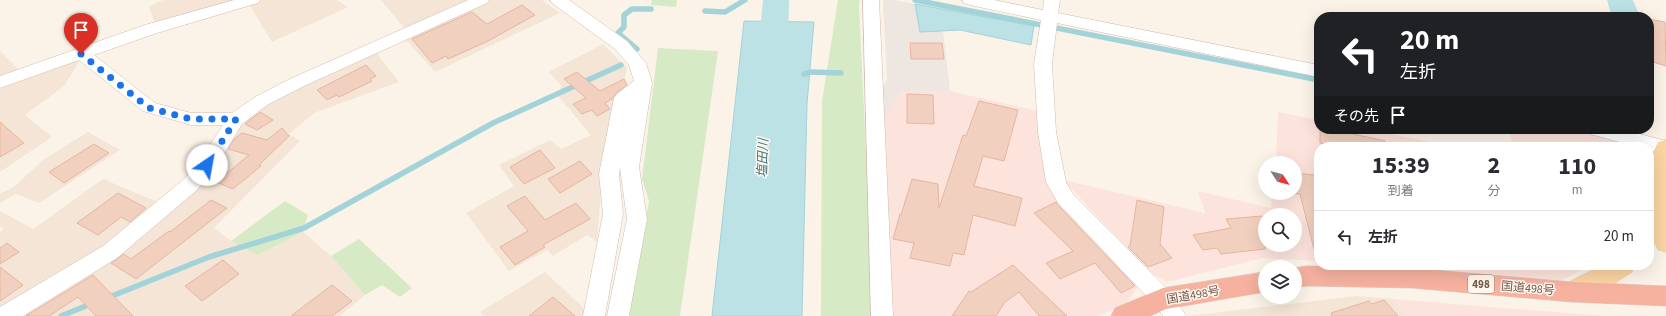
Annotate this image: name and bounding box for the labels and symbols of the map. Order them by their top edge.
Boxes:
pin [64,13,98,54]
water label: 塩田川 [753,136,773,178]
position arrow [186,144,228,186]
north arrow [1258,156,1302,200]
road number: 498 [1468,275,1494,293]
street label: 国道498号 [1500,278,1556,299]
street label: 国道498号 [1165,282,1221,309]

